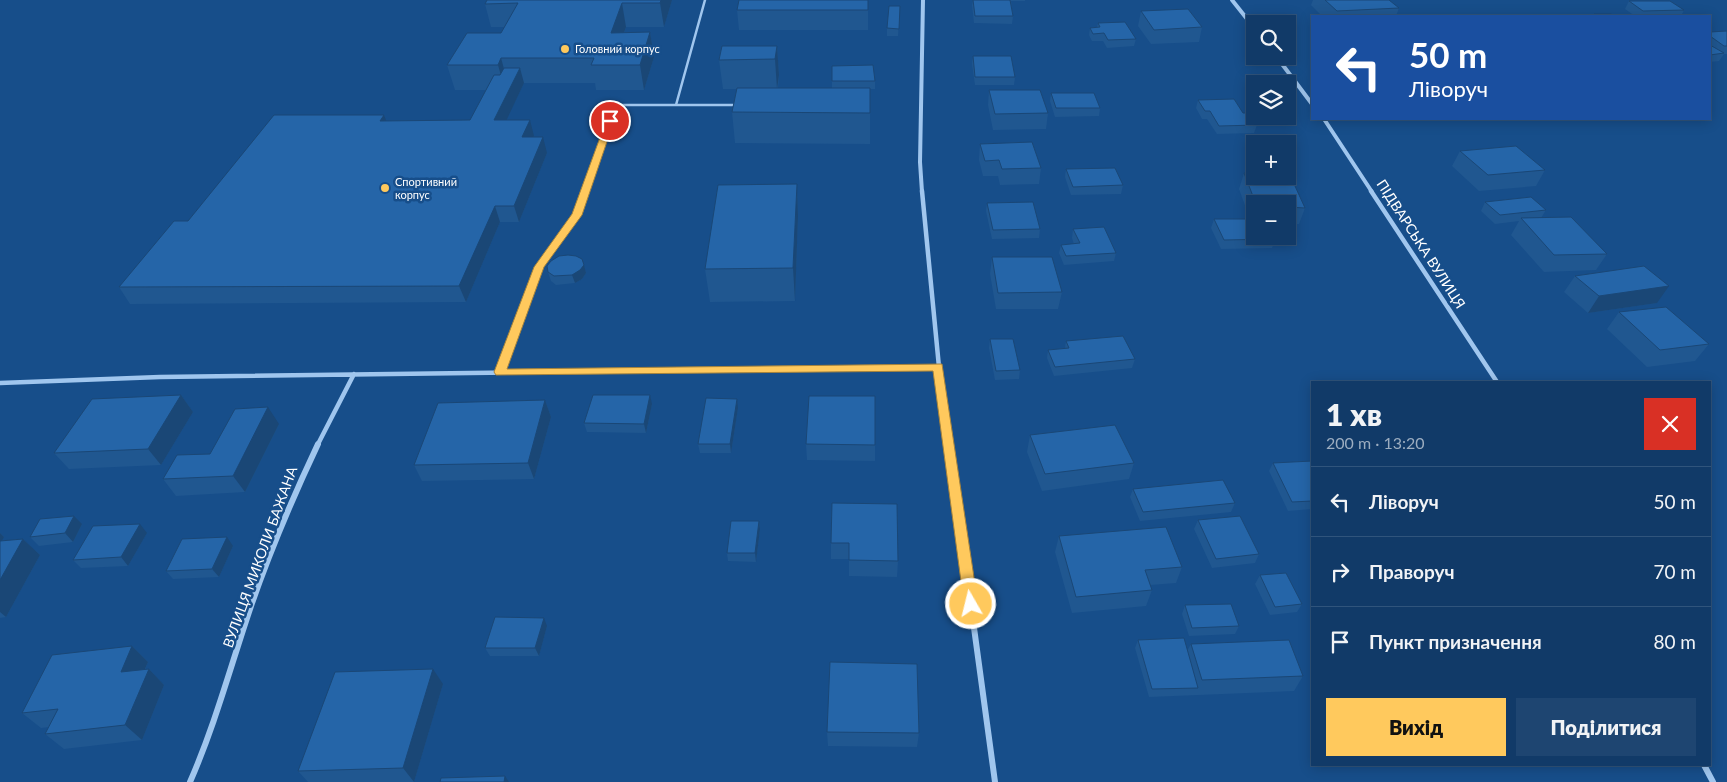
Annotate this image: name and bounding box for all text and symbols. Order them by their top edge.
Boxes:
map controls [1246,15,1296,245]
button: search [1246,15,1296,65]
text: 50 m [1409,33,1487,75]
icon: left [1326,35,1391,100]
place label: Головний корпус [575,42,660,55]
marker: Головний корпус [559,43,571,55]
button: layers [1246,75,1296,125]
text: Ліворуч [1409,75,1488,102]
pin [589,100,631,142]
icon: arrive [596,107,624,135]
button: + [1246,135,1296,185]
place label: Спортивний корпус [395,175,457,201]
street label: ПІДВАРСЬКА ВУЛИЦЯ [1373,176,1469,311]
marker: Спортивний корпус [379,182,391,194]
button: − [1246,195,1296,245]
text: 1 хв [1326,396,1382,432]
button: close [1644,398,1696,450]
text: 200 m · 13:20 [1326,433,1425,452]
street label: ВУЛИЦЯ МИКОЛИ БАЖАНА [219,463,300,650]
icon: left [1326,488,1354,516]
text: Ліворуч [1369,490,1439,513]
text: 50 m [1653,490,1696,513]
icon: right [1326,558,1354,586]
text: Праворуч [1369,560,1454,583]
text: 70 m [1653,560,1696,583]
position arrow [944,577,996,629]
icon: arrive [1326,628,1354,656]
text: Пункт призначення [1369,630,1542,653]
text: 80 m [1653,630,1696,653]
button: Вихід [1326,698,1506,756]
button: Поділитися [1516,698,1696,756]

